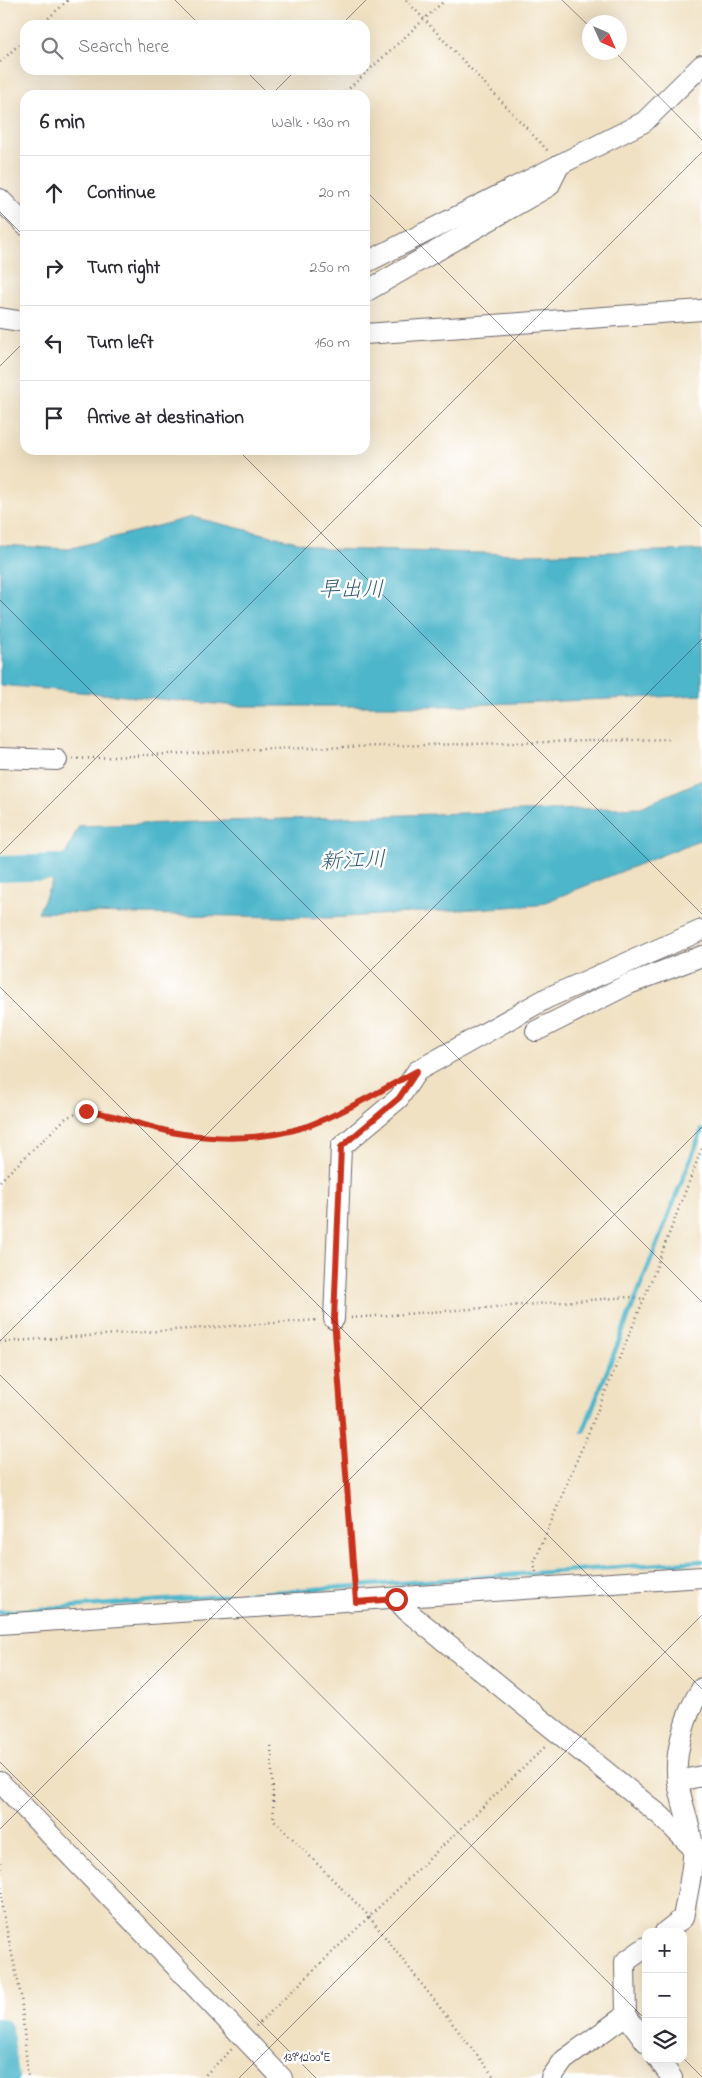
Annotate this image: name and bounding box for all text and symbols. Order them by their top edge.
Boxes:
north arrow [582,15,627,60]
search box [20,20,370,75]
icon: search [38,34,66,62]
text: Search here [78,34,169,61]
text: 6 min [40,108,85,138]
text: Walk · 430 m [271,111,350,135]
icon: ahead [40,179,68,207]
text: Continue [87,180,155,207]
text: 20 m [319,181,350,205]
icon: right [40,254,68,282]
text: Turn right [87,255,160,282]
text: 250 m [310,256,350,280]
icon: left [40,329,68,357]
text: Turn left [87,330,154,357]
text: 160 m [315,331,350,355]
icon: arrive [40,404,68,432]
text: Arrive at destination [87,405,244,432]
water label: 早出川 [318,575,384,607]
water label: 新江川 [320,845,387,879]
route end [75,1100,98,1123]
route start [385,1588,408,1611]
map controls [642,1928,687,2063]
button: + [642,1928,687,1973]
button: − [642,1973,687,2018]
button: layers [642,2018,687,2063]
text: 139°12'00"E [283,2049,331,2067]

